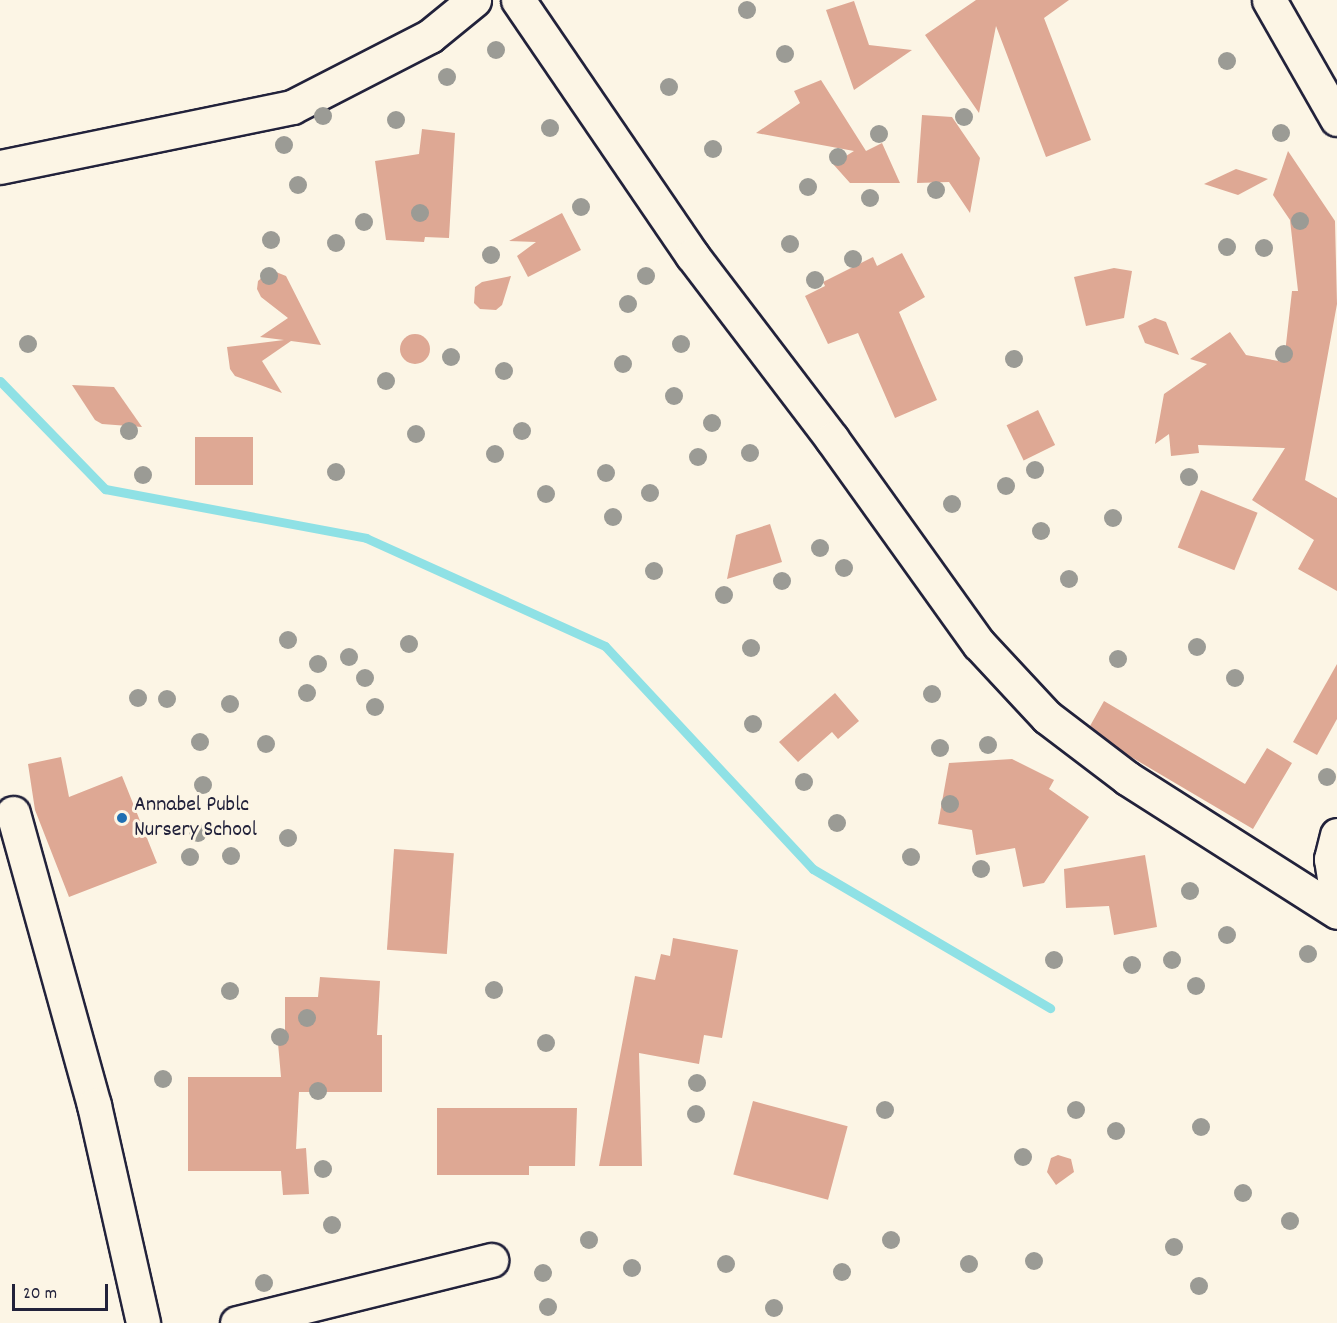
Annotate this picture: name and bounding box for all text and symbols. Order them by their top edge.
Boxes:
place label: Annabel Publc Nursery School [134,792,257,843]
marker: Annabel Publc Nursery School [115,811,129,825]
scale bar [15,1272,111,1310]
text: 20 m [23,1282,57,1307]

